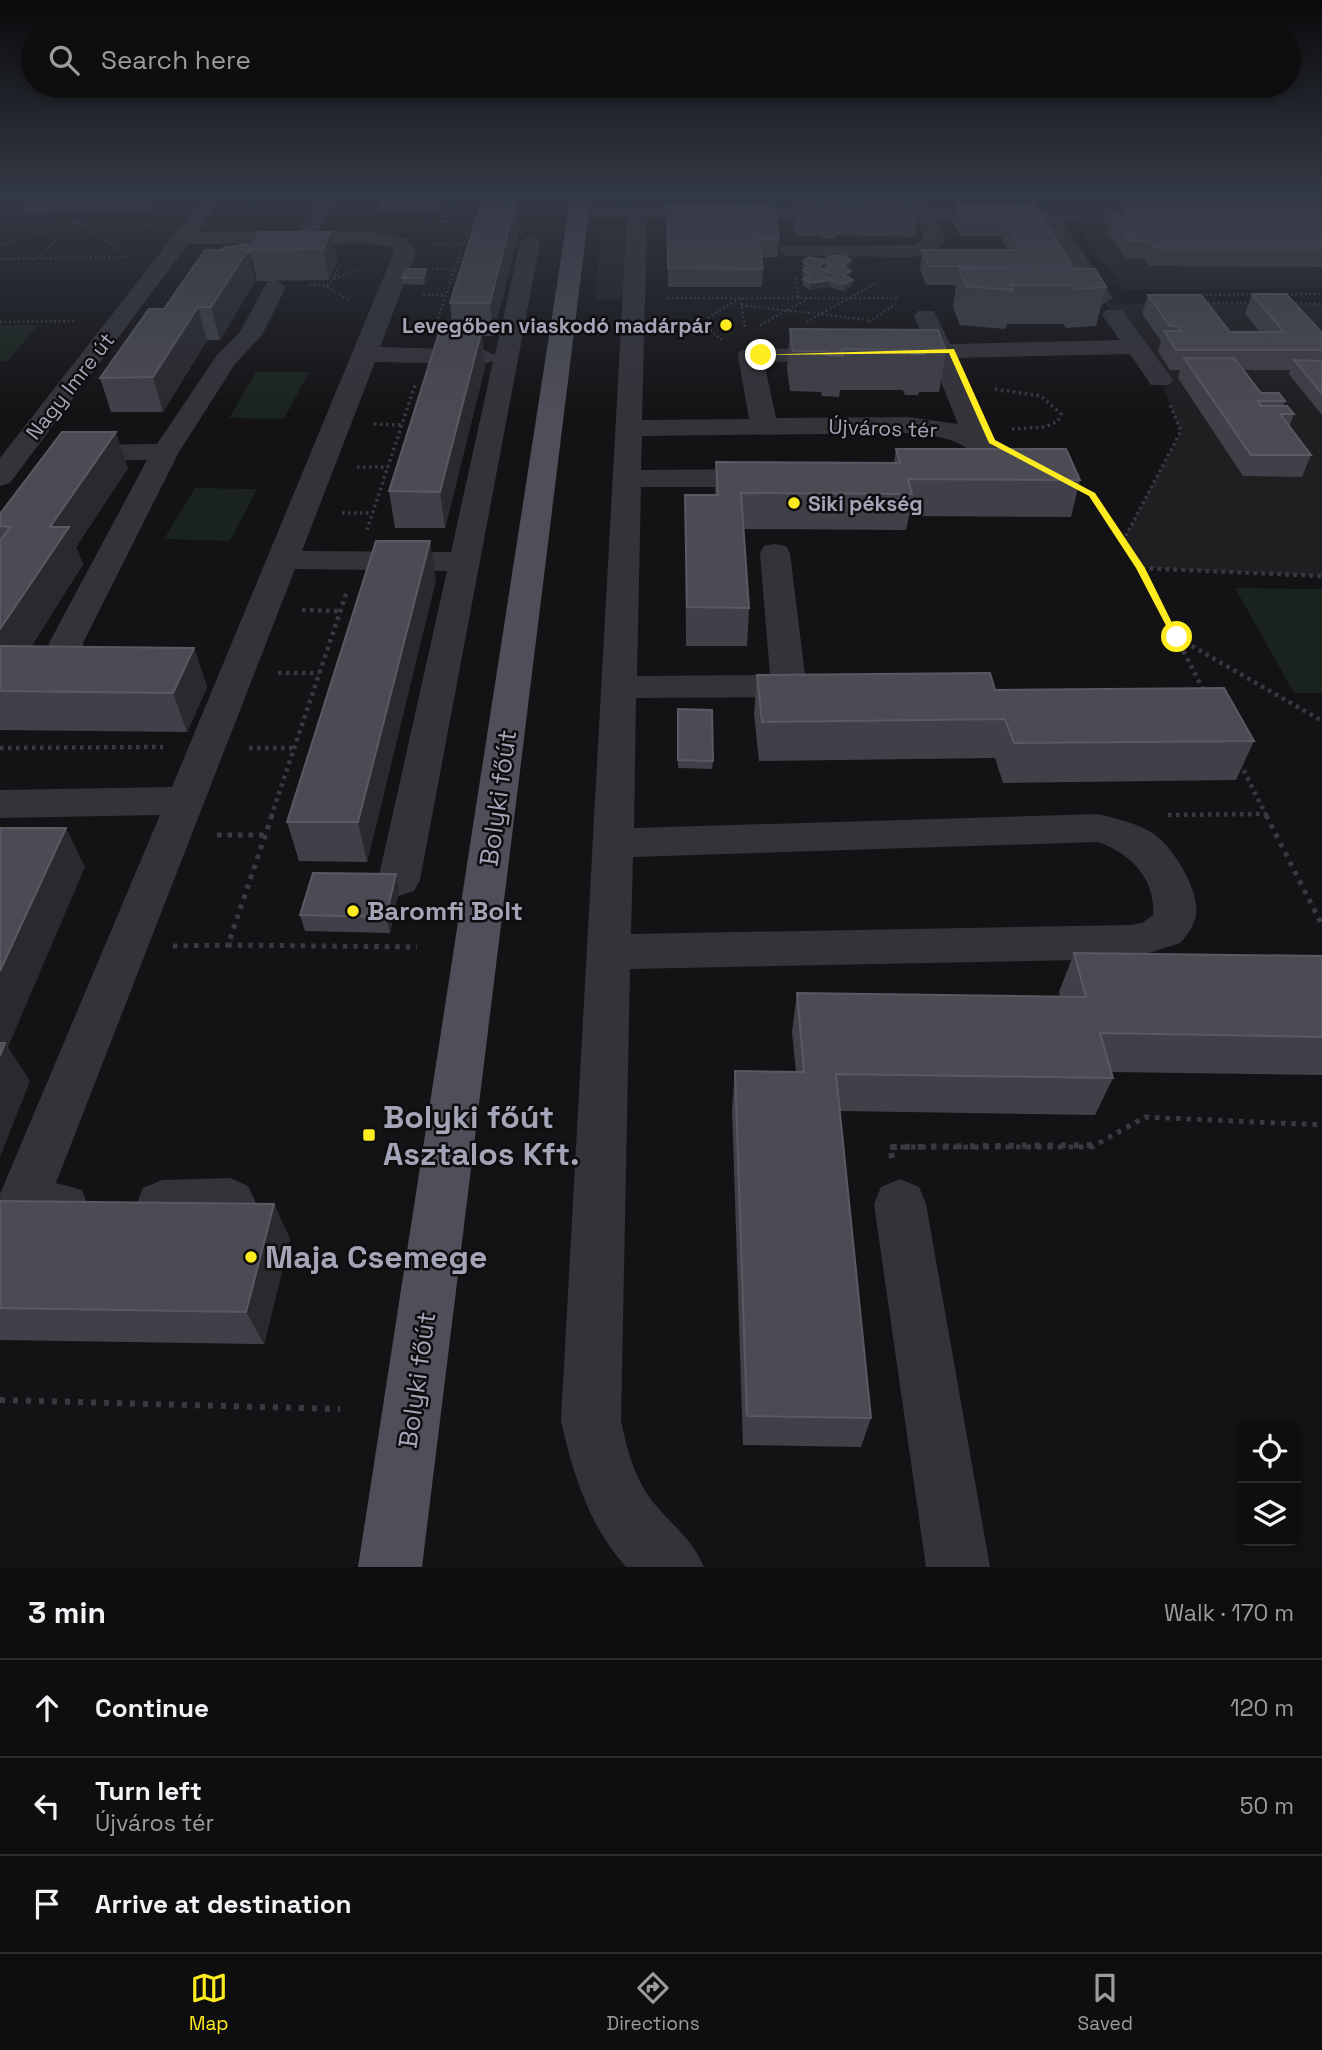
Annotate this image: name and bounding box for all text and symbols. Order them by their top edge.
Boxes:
search box [21,21,1301,98]
icon: search [45,41,83,79]
text: Search here [101,43,251,77]
place label: Levegőben viaskodó madárpár [402,312,712,339]
marker: Levegőben viaskodó madárpár [718,317,734,333]
street label: Nagy Imre út [20,327,120,445]
route end [745,339,776,370]
street label: Újváros tér [828,413,938,443]
place label: Siki pékség [808,490,923,517]
marker: Siki pékség [786,495,802,511]
route start [1161,621,1192,652]
street label: Bolyki főút [472,728,524,868]
place label: Baromfi Bolt [367,894,523,928]
marker: Baromfi Bolt [345,903,361,919]
place label: Bolyki főút Asztalos Kft. [383,1097,580,1174]
marker: Bolyki főút Asztalos Kft. [361,1127,377,1143]
place label: Maja Csemege [265,1237,487,1277]
marker: Maja Csemege [243,1249,259,1265]
street label: Bolyki főút [391,1310,443,1450]
map controls [1238,1420,1301,1546]
button: locate [1238,1420,1301,1483]
button: layers [1238,1483,1301,1546]
text: 3 min [28,1593,106,1632]
text: Walk · 170 m [1164,1598,1294,1628]
icon: ahead [28,1689,66,1727]
text: Continue [95,1691,209,1725]
text: 120 m [1230,1693,1294,1723]
text: Turn left [95,1774,202,1808]
icon: left [28,1787,66,1825]
text: 50 m [1240,1791,1294,1821]
text: Újváros tér [95,1808,214,1838]
icon: arrive [28,1885,66,1923]
text: Arrive at destination [95,1887,352,1921]
tab: Map [189,1969,229,2036]
tab: Directions [607,1969,700,2036]
tab: Saved [1078,1969,1133,2036]

